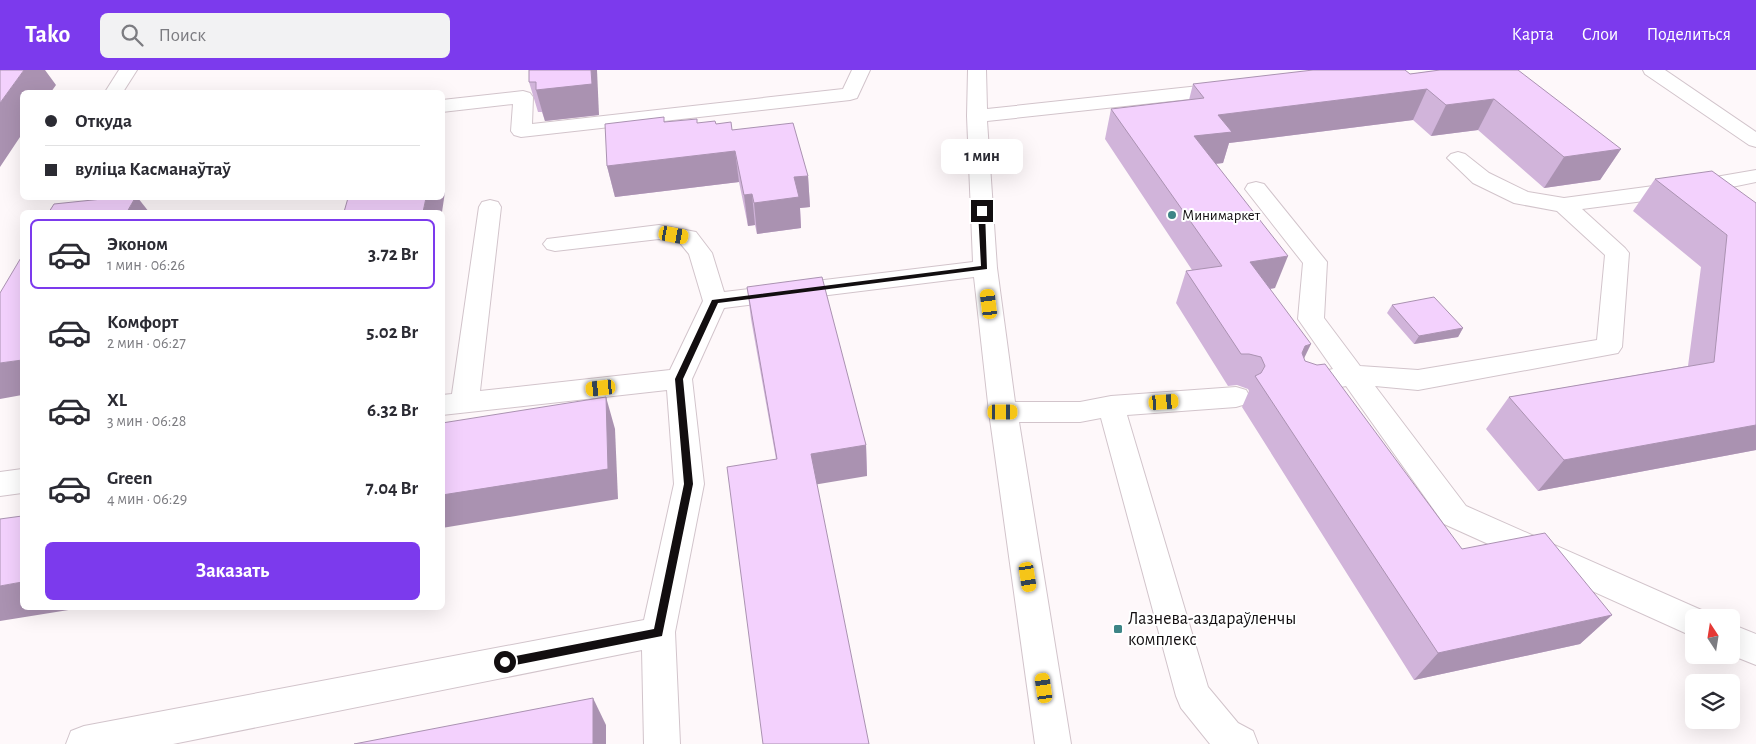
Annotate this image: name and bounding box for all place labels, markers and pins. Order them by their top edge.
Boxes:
place label: Минимаркет [1182,208,1261,223]
marker: Минимаркет [1166,209,1178,221]
place label: Лазнева-аздараўленчы комплекс [1128,610,1296,649]
marker: Лазнева-аздараўленчы комплекс [1112,623,1124,635]

